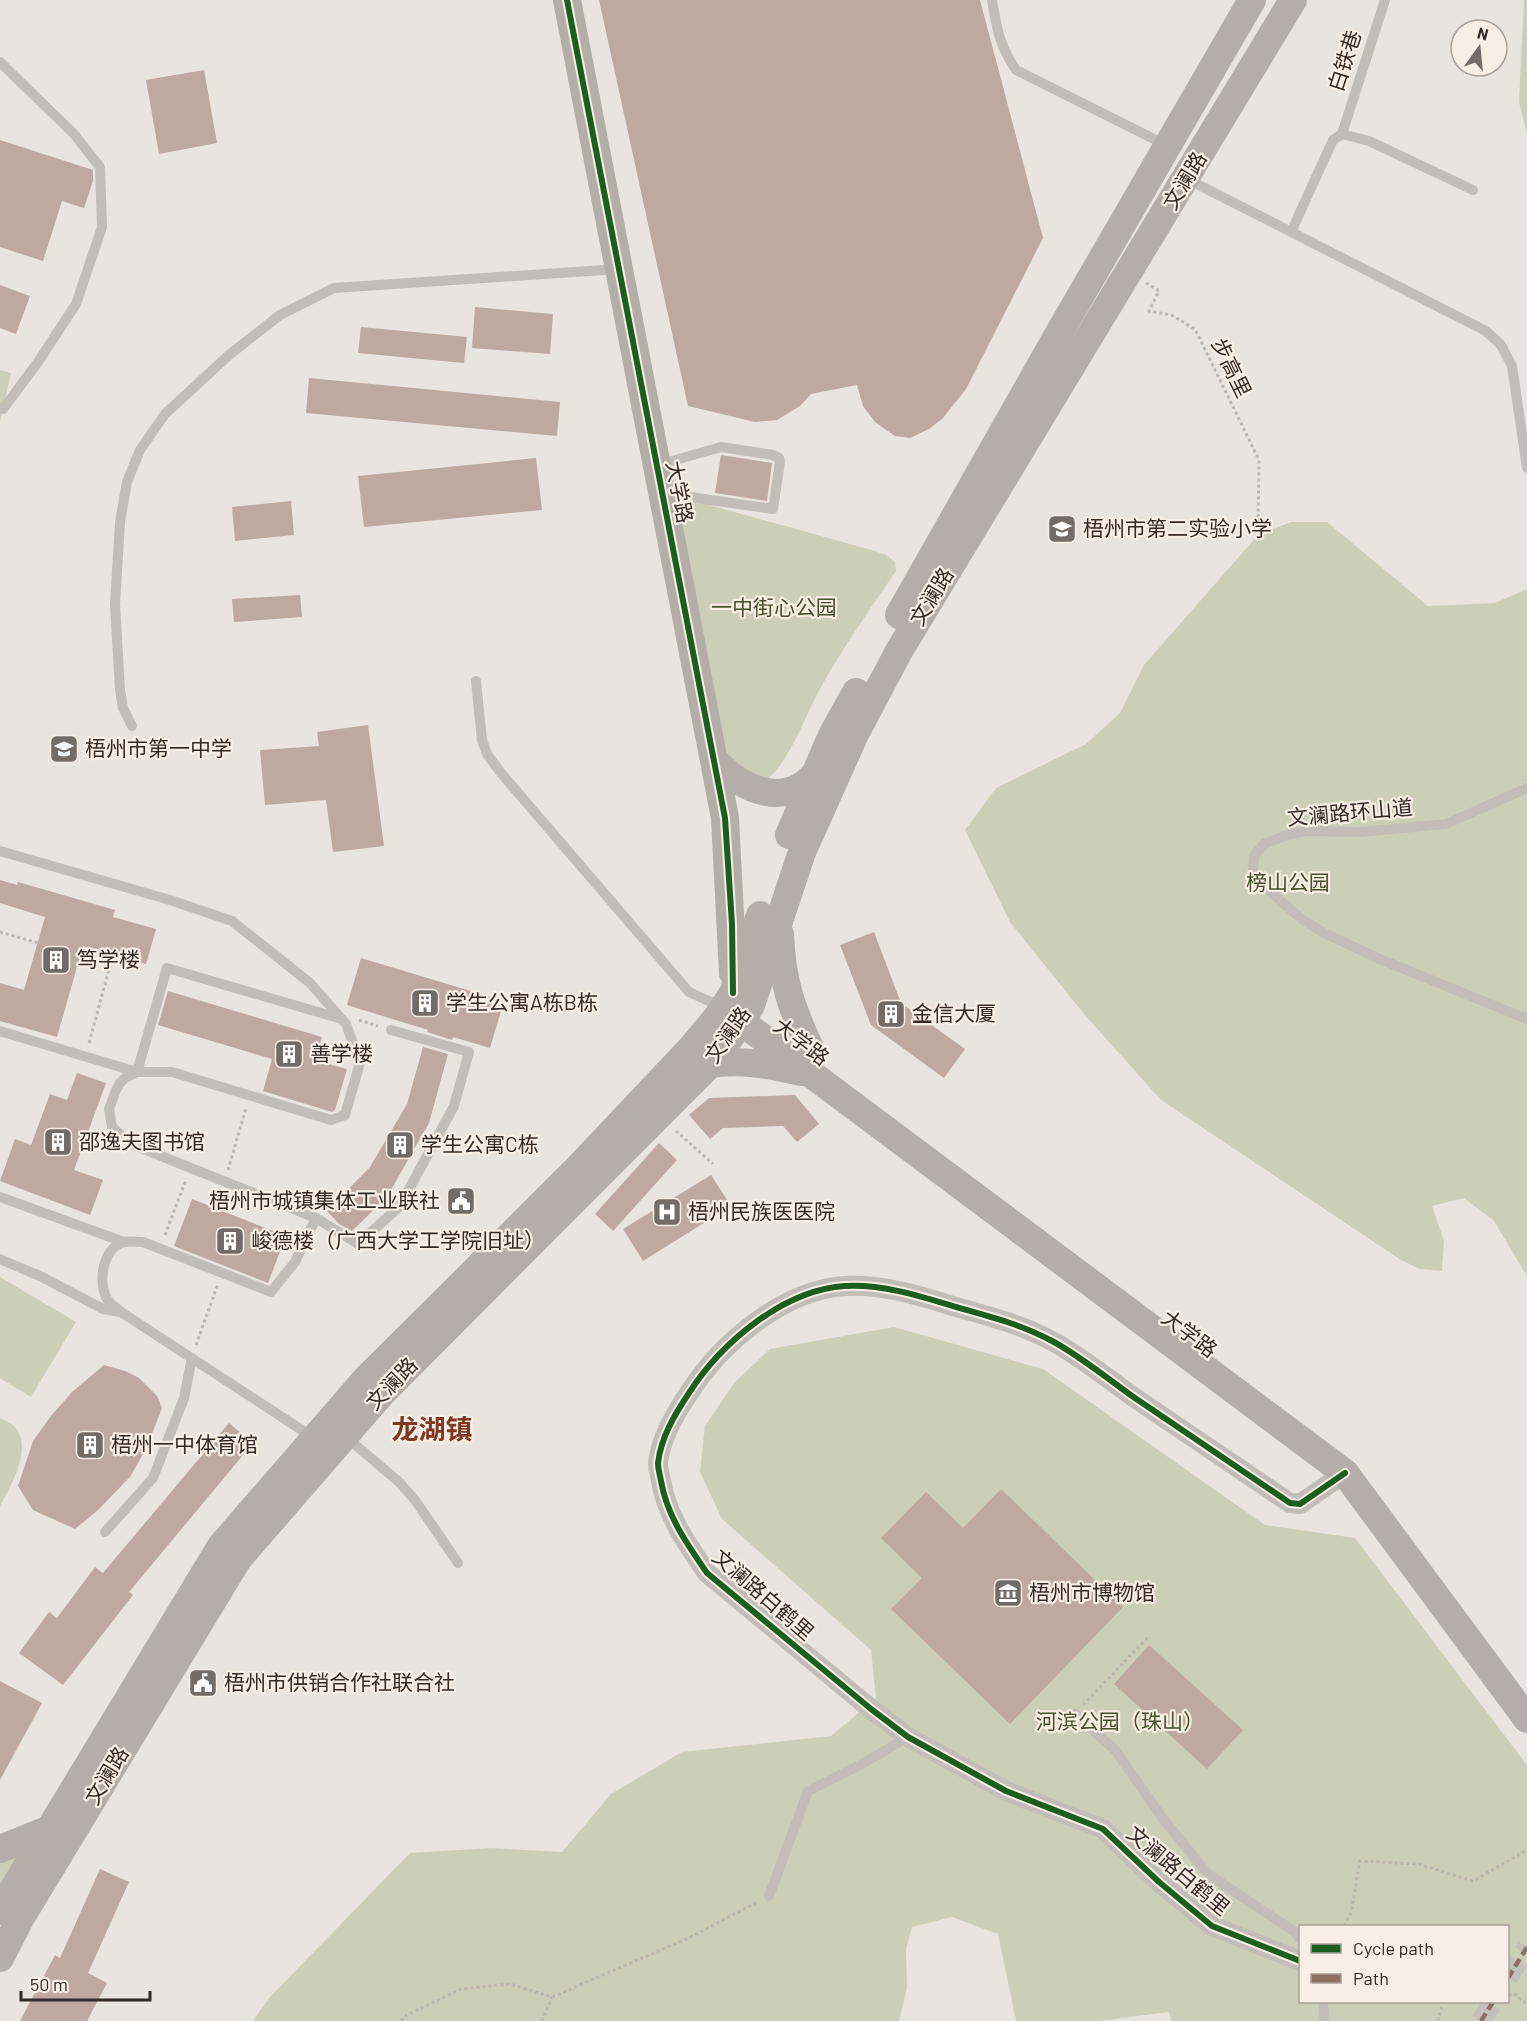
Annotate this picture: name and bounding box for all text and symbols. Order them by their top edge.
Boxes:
north arrow [1449,18,1509,78]
text: N [1475,22,1491,44]
street label: 白铁巷 [1322,27,1365,94]
street label: 文澜路 [1157,147,1211,214]
street label: 步高里 [1207,334,1257,401]
street label: 大学路 [662,458,699,525]
school or university icon: 梧州市第二实验小学 [1046,513,1078,545]
place label: 梧州市第二实验小学 [1083,515,1272,540]
street label: 文澜路 [904,563,958,630]
park label: 一中街心公园 [711,594,837,619]
school or university icon: 梧州市第一中学 [48,733,80,765]
place label: 梧州市第一中学 [85,735,232,760]
street label: 文澜路环山道 [1286,794,1414,829]
park label: 榜山公园 [1246,869,1330,894]
building icon: 笃学楼 [40,944,72,976]
place label: 笃学楼 [77,946,140,971]
building icon: 学生公寓A栋B栋 [409,987,441,1019]
place label: 学生公寓A栋B栋 [446,989,598,1014]
building icon: 金信大厦 [875,998,907,1030]
place label: 金信大厦 [912,1000,996,1025]
street label: 文澜路 [698,1001,755,1067]
street label: 大学路 [769,1012,835,1070]
building icon: 善学楼 [273,1038,305,1070]
place label: 善学楼 [310,1040,373,1065]
building icon: 邵逸夫图书馆 [42,1126,74,1158]
place label: 邵逸夫图书馆 [79,1128,205,1153]
building icon: 学生公寓C栋 [384,1129,416,1161]
place label: 学生公寓C栋 [421,1131,539,1156]
public building icon: 梧州市城镇集体工业联社 [445,1185,477,1217]
place label: 梧州市城镇集体工业联社 [209,1187,440,1212]
hospital icon: 梧州民族医医院 [651,1196,683,1228]
place label: 梧州民族医医院 [688,1198,835,1223]
building icon: 峻德楼（广西大学工学院旧址） [214,1225,246,1257]
place label: 峻德楼（广西大学工学院旧址） [251,1227,545,1252]
street label: 大学路 [1157,1304,1223,1362]
street label: 文澜路 [360,1352,422,1414]
district label: 龙湖镇 [392,1412,473,1444]
building icon: 梧州一中体育馆 [74,1429,106,1461]
place label: 梧州一中体育馆 [111,1431,258,1456]
street label: 文澜路白鹤里 [708,1543,820,1645]
museum icon: 梧州市博物馆 [992,1577,1024,1609]
place label: 梧州市博物馆 [1029,1579,1155,1604]
public building icon: 梧州市供销合作社联合社 [187,1667,219,1699]
place label: 梧州市供销合作社联合社 [224,1669,455,1694]
park label: 河滨公园（珠山） [1036,1708,1204,1733]
street label: 文澜路 [79,1742,133,1809]
street label: 文澜路白鹤里 [1123,1820,1235,1920]
legend [1299,1925,1509,2003]
text: Cycle path [1353,1937,1434,1959]
scale bar [21,1964,150,2002]
text: Path [1353,1967,1389,1989]
text: 50 m [30,1973,68,1995]

